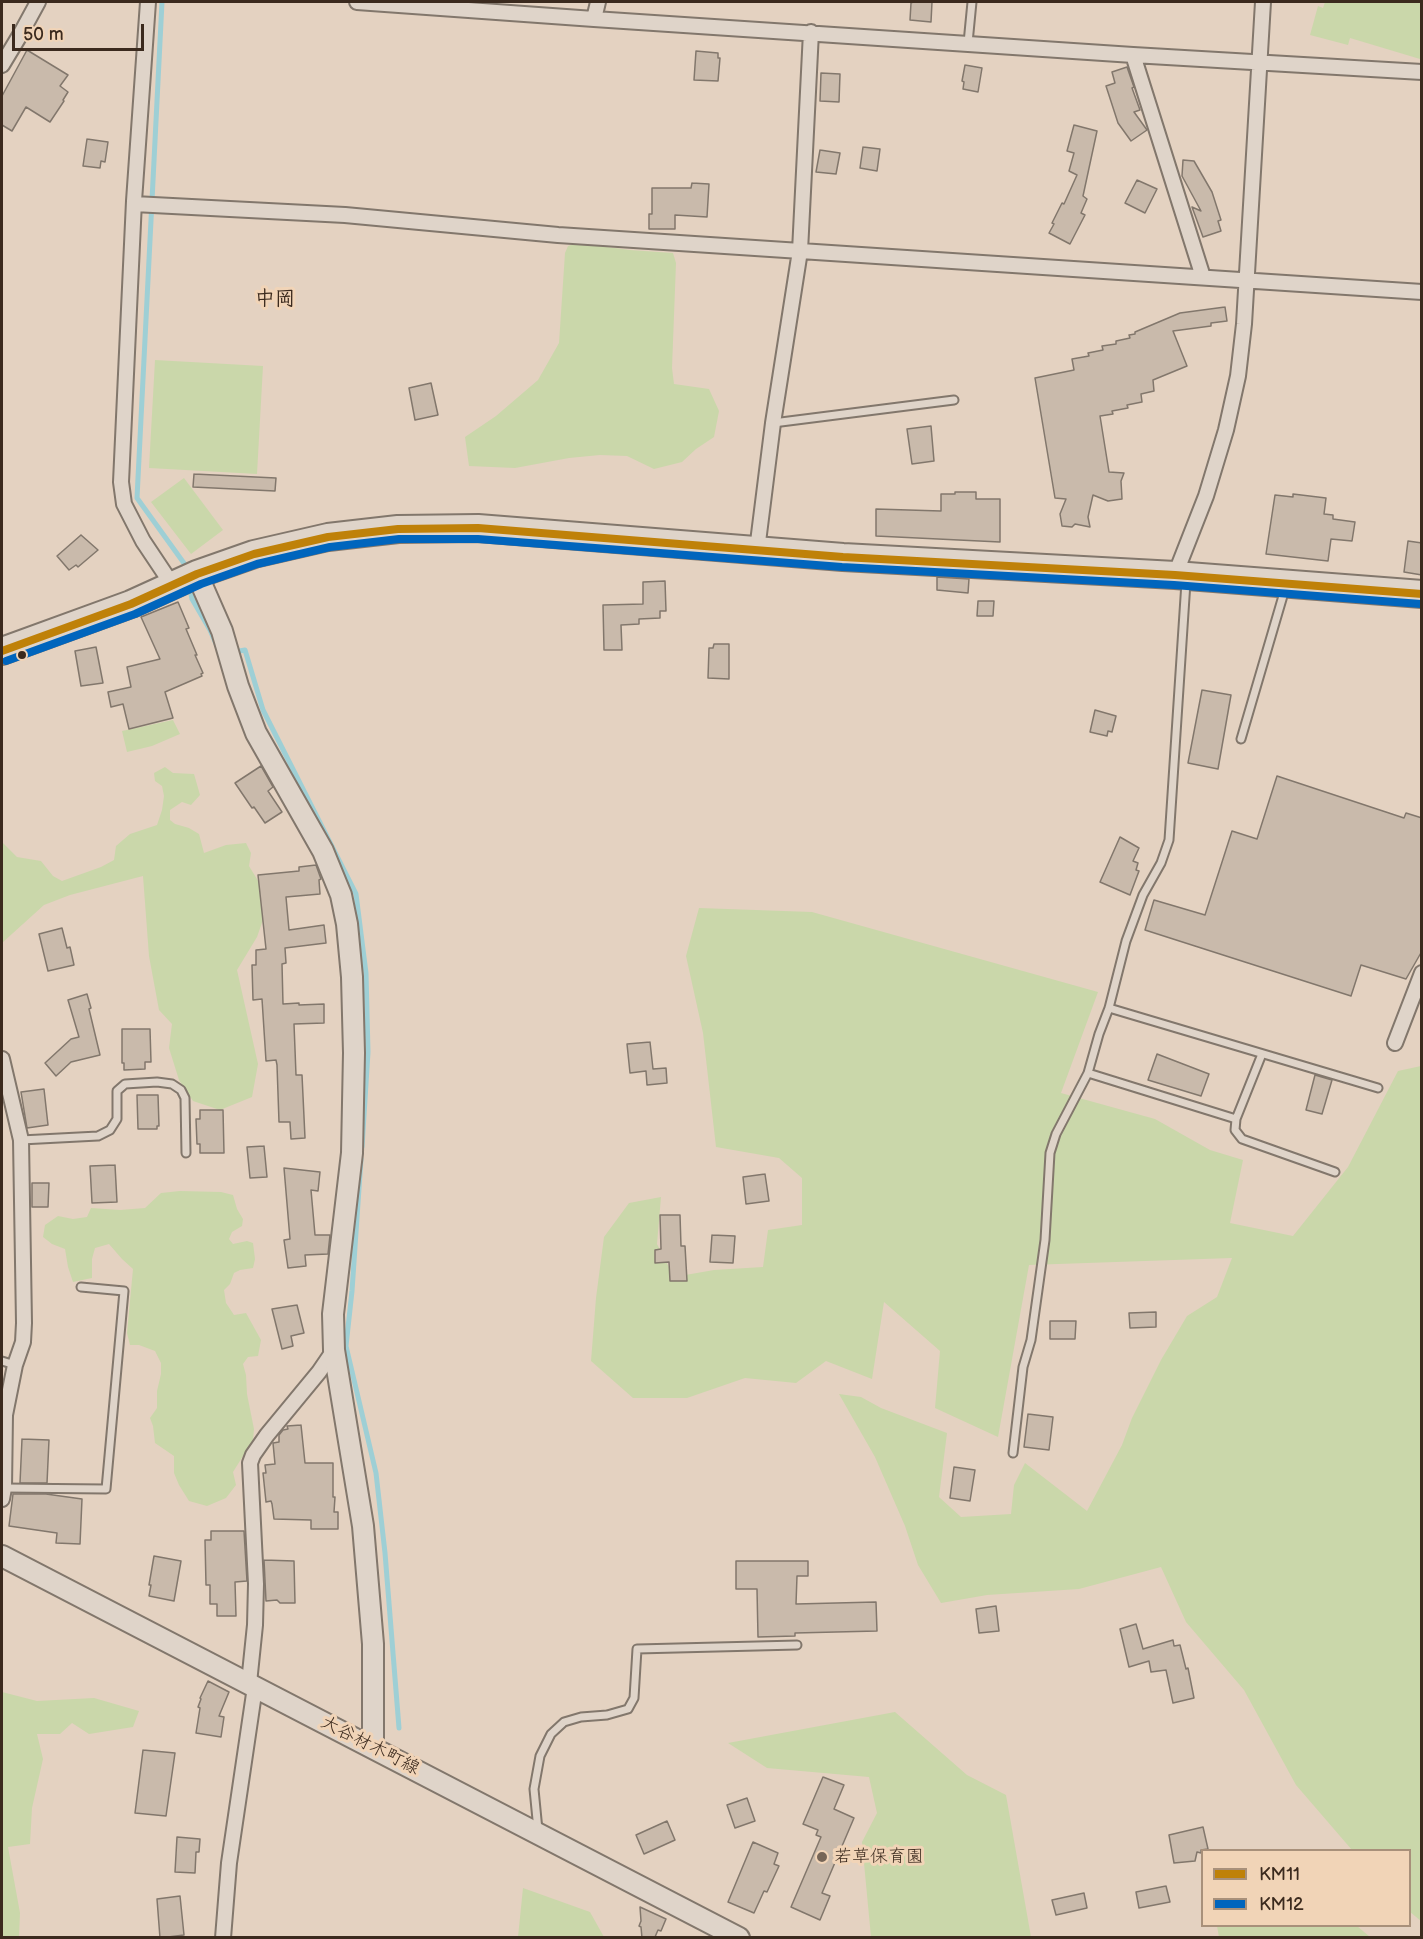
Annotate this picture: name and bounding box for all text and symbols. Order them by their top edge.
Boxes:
scale bar [15,12,147,50]
text: 50 m [23,24,64,45]
district label: 中岡 [255,288,295,312]
unlabelled marker [16,649,28,661]
street label: 大谷材木町線 [317,1712,423,1780]
place label: 若草保育園 [834,1846,924,1868]
legend [1201,1849,1411,1927]
marker: 若草保育園 [815,1850,829,1864]
text: KM11 [1259,1864,1300,1885]
text: KM12 [1259,1894,1304,1915]

